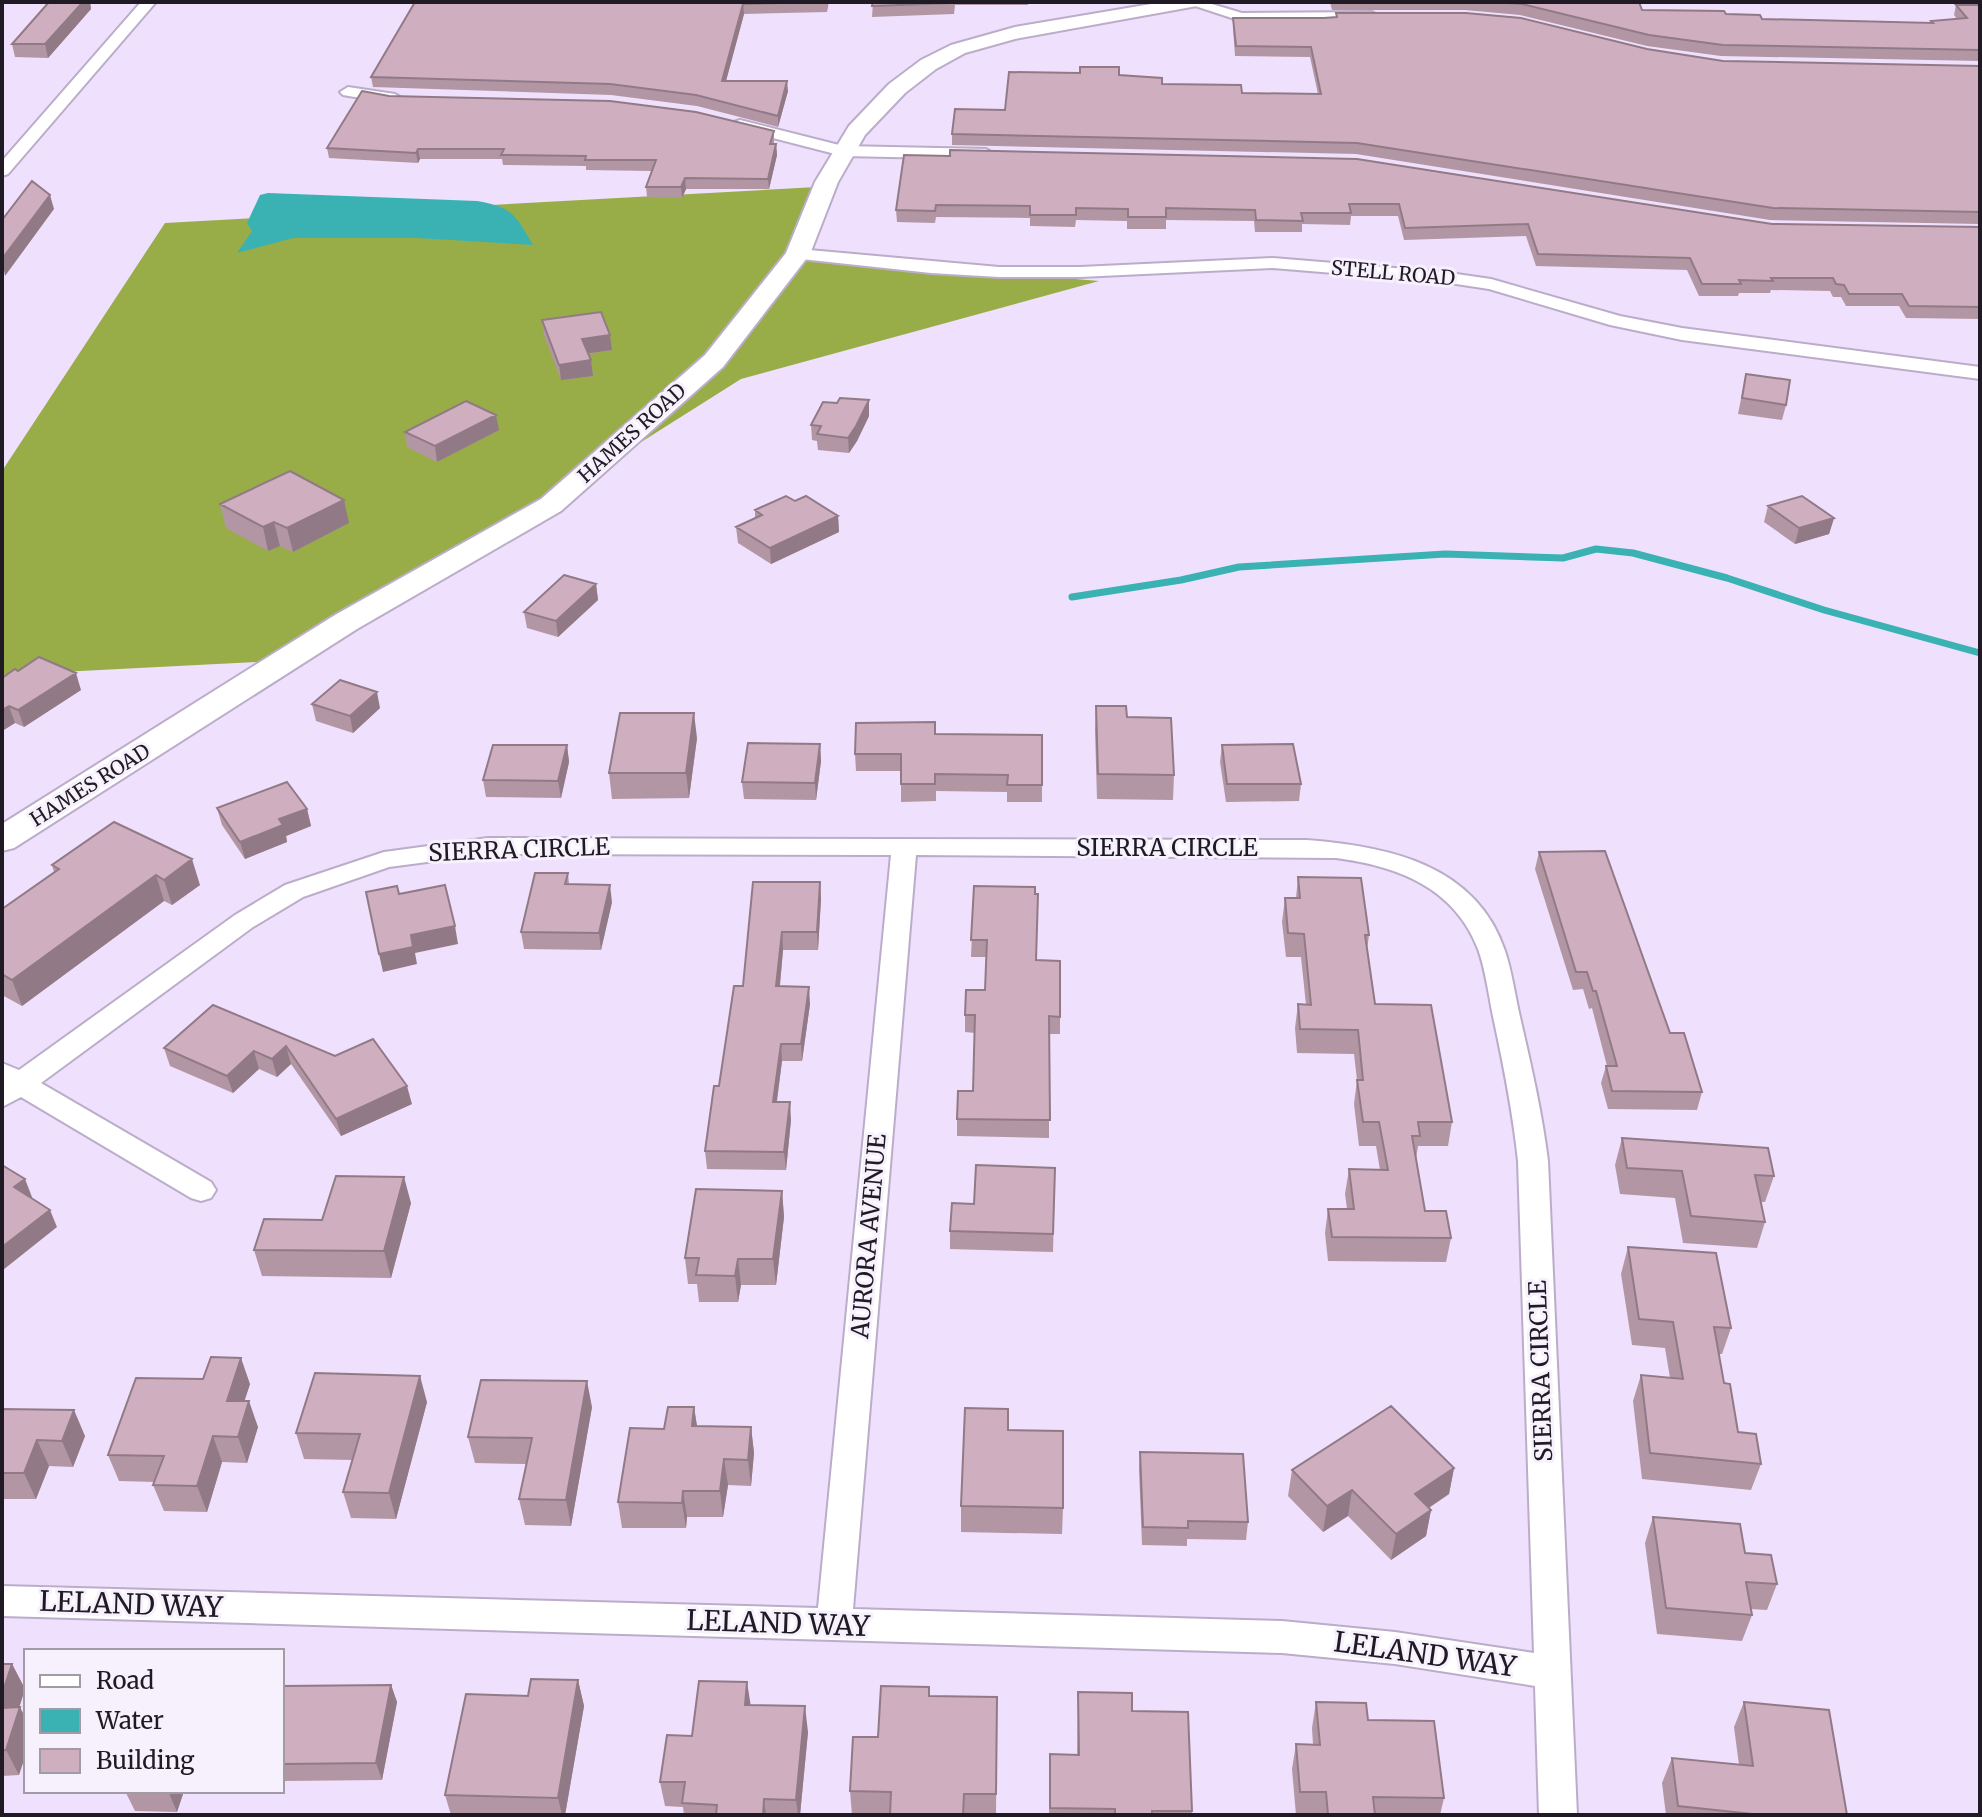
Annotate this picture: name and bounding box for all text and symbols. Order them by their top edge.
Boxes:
street label: STELL ROAD [1330,255,1456,290]
street label: HAMES ROAD [572,378,691,488]
street label: HAMES ROAD [25,738,154,831]
street label: SIERRA CIRCLE [428,831,611,868]
street label: SIERRA CIRCLE [1076,832,1259,863]
street label: AURORA AVENUE [844,1132,893,1341]
street label: SIERRA CIRCLE [1522,1279,1559,1462]
street label: LELAND WAY [39,1583,224,1625]
street label: LELAND WAY [686,1602,871,1644]
street label: LELAND WAY [1332,1623,1519,1685]
legend [24,1649,284,1793]
text: Road [96,1665,154,1696]
text: Water [95,1705,164,1736]
text: Building [96,1745,195,1776]

